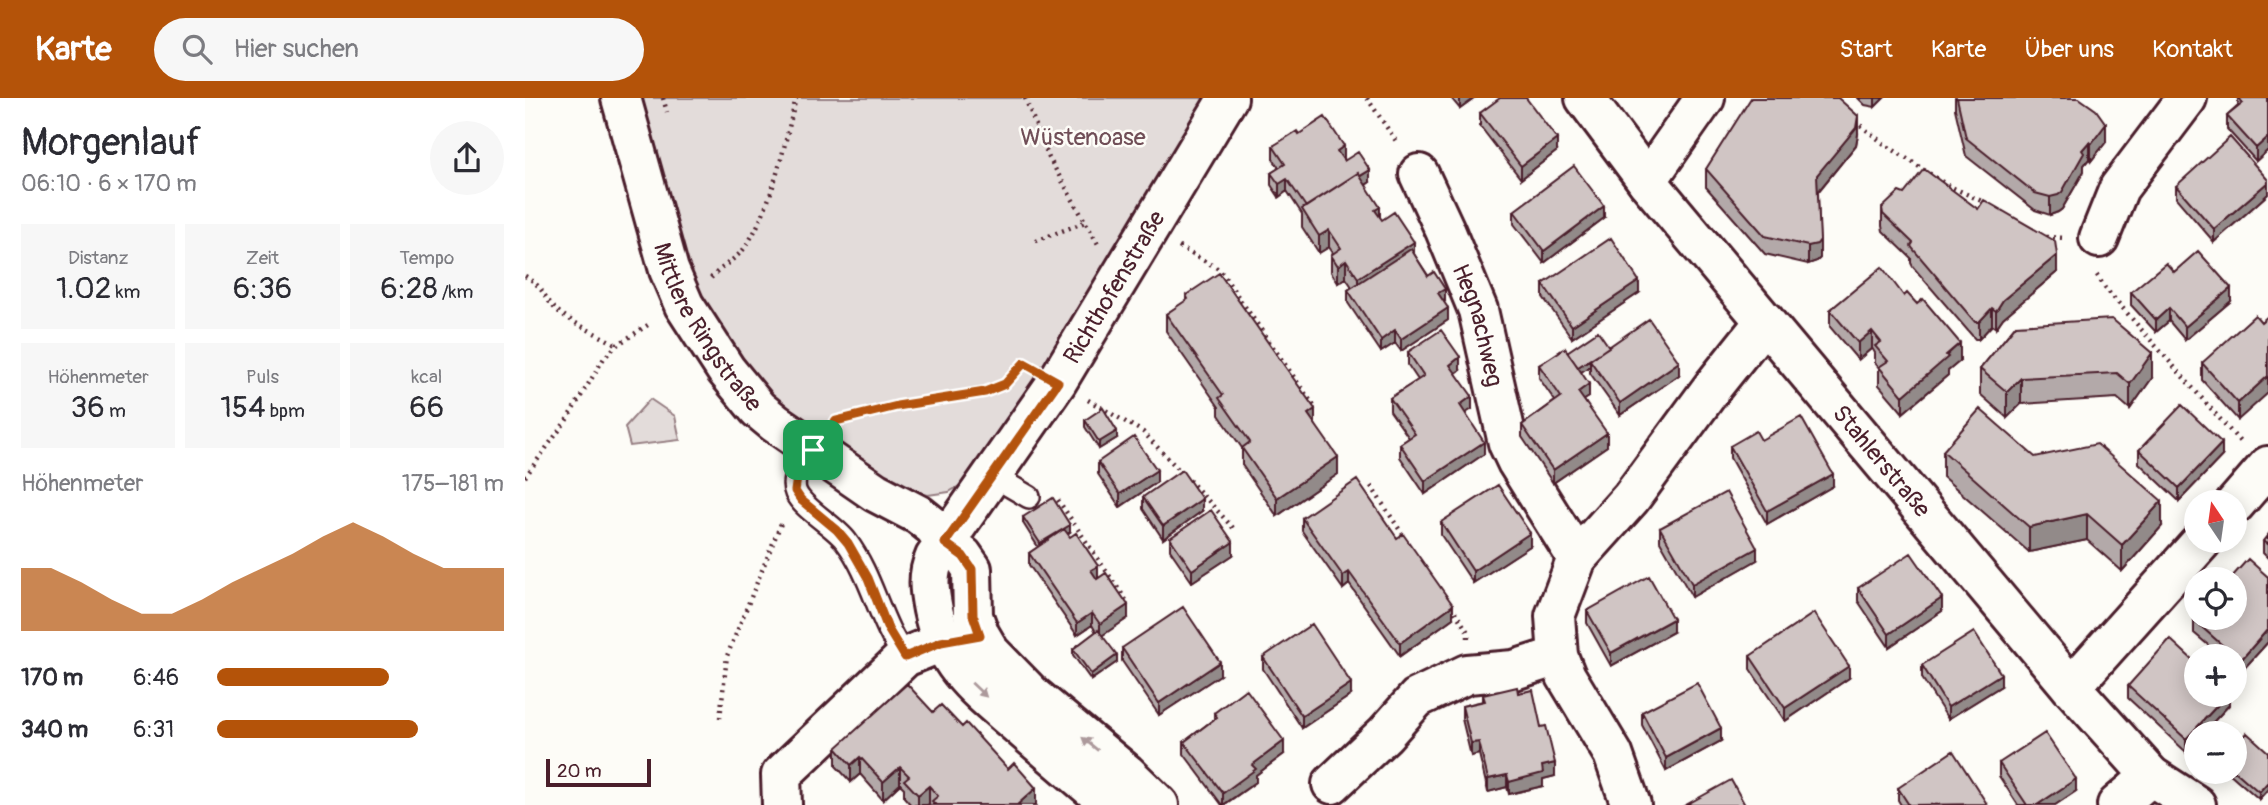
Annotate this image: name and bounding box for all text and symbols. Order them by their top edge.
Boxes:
search box [154,18,644,81]
text: Karte [35,29,112,70]
icon: search [178,30,216,68]
text: Hier suchen [234,33,359,65]
text: Start [1840,35,1893,64]
text: Karte [1931,35,1986,64]
text: Über uns [2024,35,2114,64]
text: Kontakt [2152,35,2233,64]
text: Morgenlauf [21,119,201,167]
button: share [430,121,504,195]
park label: Wüstenoase [1020,123,1146,152]
text: 06:10 · 6 × 170 m [21,169,197,198]
street label: Richthofenstraße [1057,205,1172,369]
street label: Mittlere Ringstraße [647,239,768,418]
text: Distanz [68,246,128,270]
text: Zeit [246,246,279,270]
text: Tempo [400,246,454,270]
street label: Hegnachweg [1446,260,1509,389]
text: 1.02 [56,270,111,307]
text: 6:36 [233,270,292,307]
text: 6:28 [380,270,438,307]
text: km [111,280,140,304]
text: /km [438,280,473,304]
text: Höhenmeter [48,365,149,389]
text: Puls [246,365,279,389]
text: kcal [411,365,442,389]
text: 36 [71,389,105,426]
text: 154 [220,389,266,426]
text: 66 [409,389,444,426]
text: m [105,399,126,423]
text: bpm [266,399,305,423]
street label: Stahlerstraße [1826,399,1937,523]
pin [783,420,843,480]
icon: arrive [794,431,832,469]
text: Höhenmeter [21,469,143,498]
text: 175–181 m [402,469,504,498]
north arrow [2184,490,2247,553]
map controls [2184,490,2247,784]
button: locate [2184,567,2247,630]
button: + [2184,644,2247,707]
text: 170 m [21,663,83,692]
text: 6:46 [133,663,179,692]
one-way arrow [970,682,987,698]
text: 340 m [21,715,88,744]
text: 6:31 [133,715,174,744]
button: − [2184,721,2247,784]
one-way arrow [1082,736,1100,751]
scale bar [546,756,651,788]
text: 20 m [557,759,602,783]

